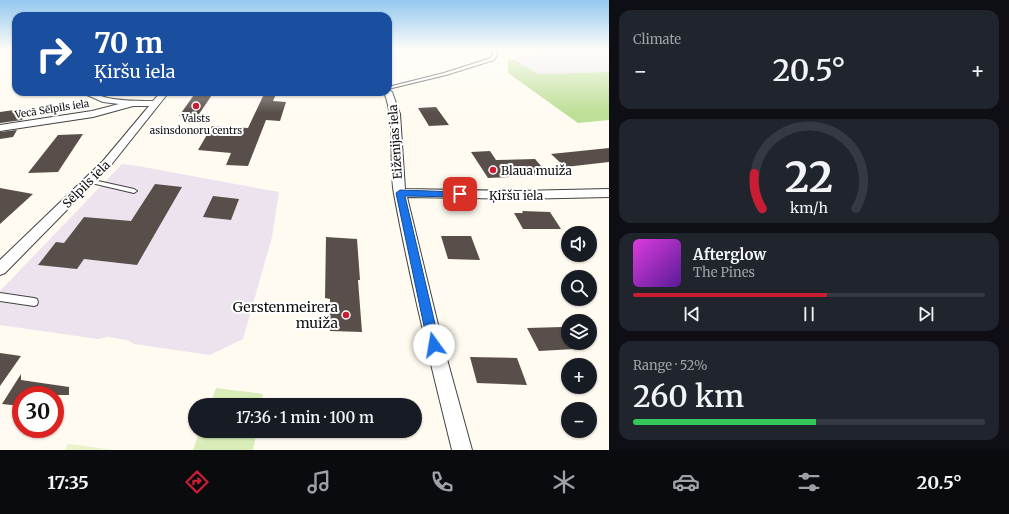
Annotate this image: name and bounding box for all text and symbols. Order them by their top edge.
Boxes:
text: 70 m [94,25,163,61]
icon: right [28,28,80,80]
text: Climate [633,31,681,48]
text: 20.5° [772,51,846,89]
text: − [633,57,648,85]
text: + [970,57,985,85]
text: Ķiršu iela [94,60,175,83]
street label: Vecā Sēlpils iela [13,97,91,121]
marker: Valsts asinsdonoru centrs [191,101,201,111]
street label: Eiženijas iela [385,104,405,180]
place label: Valsts asinsdonoru centrs [150,112,242,137]
text: 22 [785,150,833,202]
street label: Sēlpils iela [59,157,113,211]
place label: Blaua muiža [501,163,573,178]
marker: Blaua muiža [488,165,498,175]
pin [443,177,477,211]
icon: arrive [449,183,471,205]
street label: Ķiršu iela [489,188,544,204]
text: km/h [790,198,828,216]
map controls [561,226,597,438]
button: sound [561,226,597,262]
text: Afterglow [693,245,766,264]
text: The Pines [693,264,755,281]
button: search [561,270,597,306]
place label: Gerstenmeirera muiža [233,298,338,332]
icon: previous [681,303,703,325]
icon: pause [798,303,820,325]
icon: next [915,303,937,325]
marker: Gerstenmeirera muiža [341,310,351,320]
button: layers [561,314,597,350]
position arrow [413,324,455,366]
text: Range · 52% [633,357,708,374]
button: + [561,358,597,394]
text: 260 km [633,377,744,415]
speed limit sign: 30 [12,386,64,438]
button: − [561,402,597,438]
text: 17:36 · 1 min · 100 m [236,408,374,427]
icon: directions [183,468,211,496]
icon: music [305,468,333,496]
icon: phone [428,468,456,496]
icon: climate [550,468,578,496]
icon: car [672,468,700,496]
icon: filters [795,468,823,496]
text: 17:35 [47,471,89,494]
text: 20.5° [917,471,962,494]

